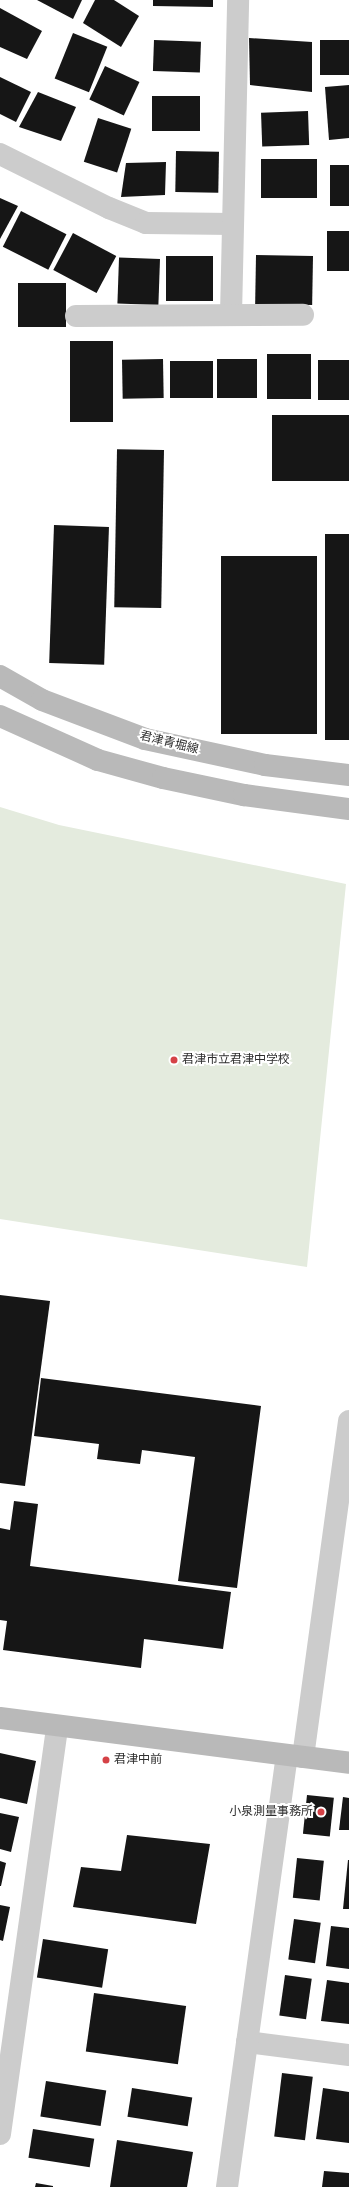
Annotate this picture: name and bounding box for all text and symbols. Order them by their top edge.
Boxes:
street label: 君津青堀線 [138,729,200,757]
place label: 君津市立君津中学校 [182,1053,290,1067]
marker: 君津市立君津中学校 [169,1055,179,1065]
place label: 君津中前 [114,1753,162,1767]
marker: 君津中前 [101,1755,111,1765]
place label: 小泉測量事務所 [229,1805,313,1819]
marker: 小泉測量事務所 [316,1807,326,1817]

